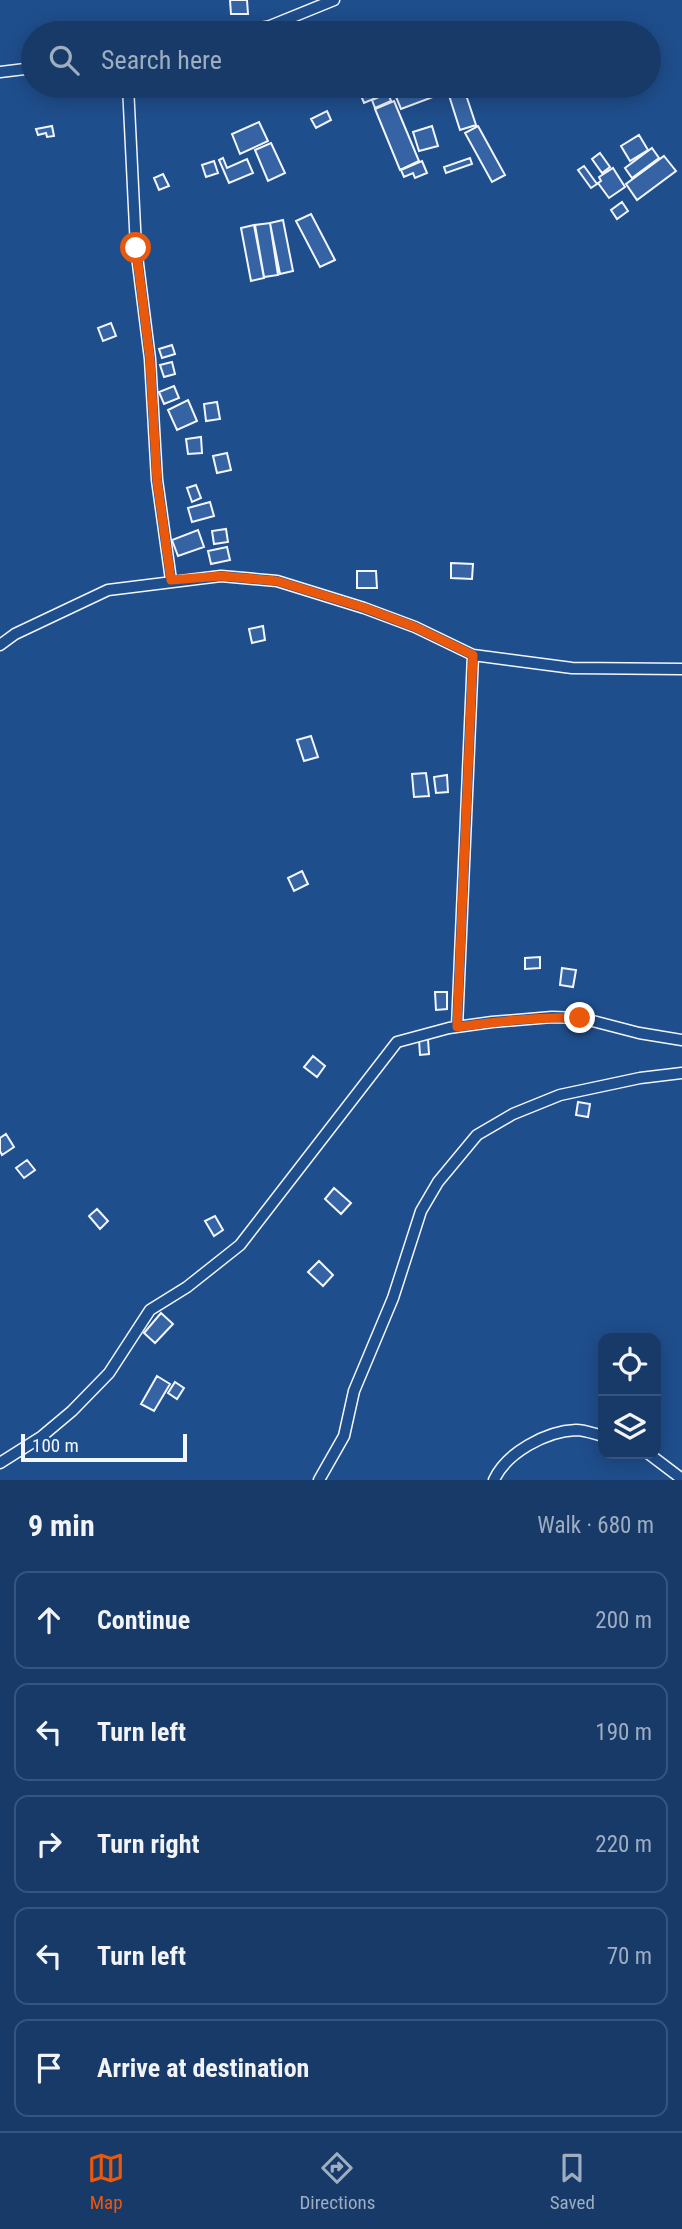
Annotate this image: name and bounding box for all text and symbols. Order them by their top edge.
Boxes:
search box [21,21,661,98]
icon: search [45,41,83,79]
text: Search here [101,45,222,75]
route start [120,232,151,263]
route end [564,1002,595,1033]
map controls [598,1333,661,1459]
button: locate [598,1333,661,1396]
button: layers [598,1396,661,1459]
scale bar [21,1431,187,1463]
text: 100 m [32,1434,79,1457]
text: 9 min [28,1508,95,1543]
text: Walk · 680 m [537,1512,654,1539]
icon: ahead [30,1601,68,1639]
text: Continue [97,1605,190,1635]
text: 200 m [595,1607,652,1634]
icon: left [30,1713,68,1751]
text: Turn left [97,1717,186,1747]
text: 190 m [595,1719,652,1746]
icon: right [30,1825,68,1863]
text: Turn right [97,1829,199,1859]
text: 220 m [595,1831,652,1858]
icon: left [30,1937,68,1975]
text: Turn left [97,1941,186,1971]
text: 70 m [607,1943,652,1970]
icon: arrive [30,2049,68,2087]
text: Arrive at destination [97,2053,309,2083]
tab: Map [87,2149,125,2214]
tab: Directions [299,2149,375,2214]
tab: Saved [550,2149,595,2214]

